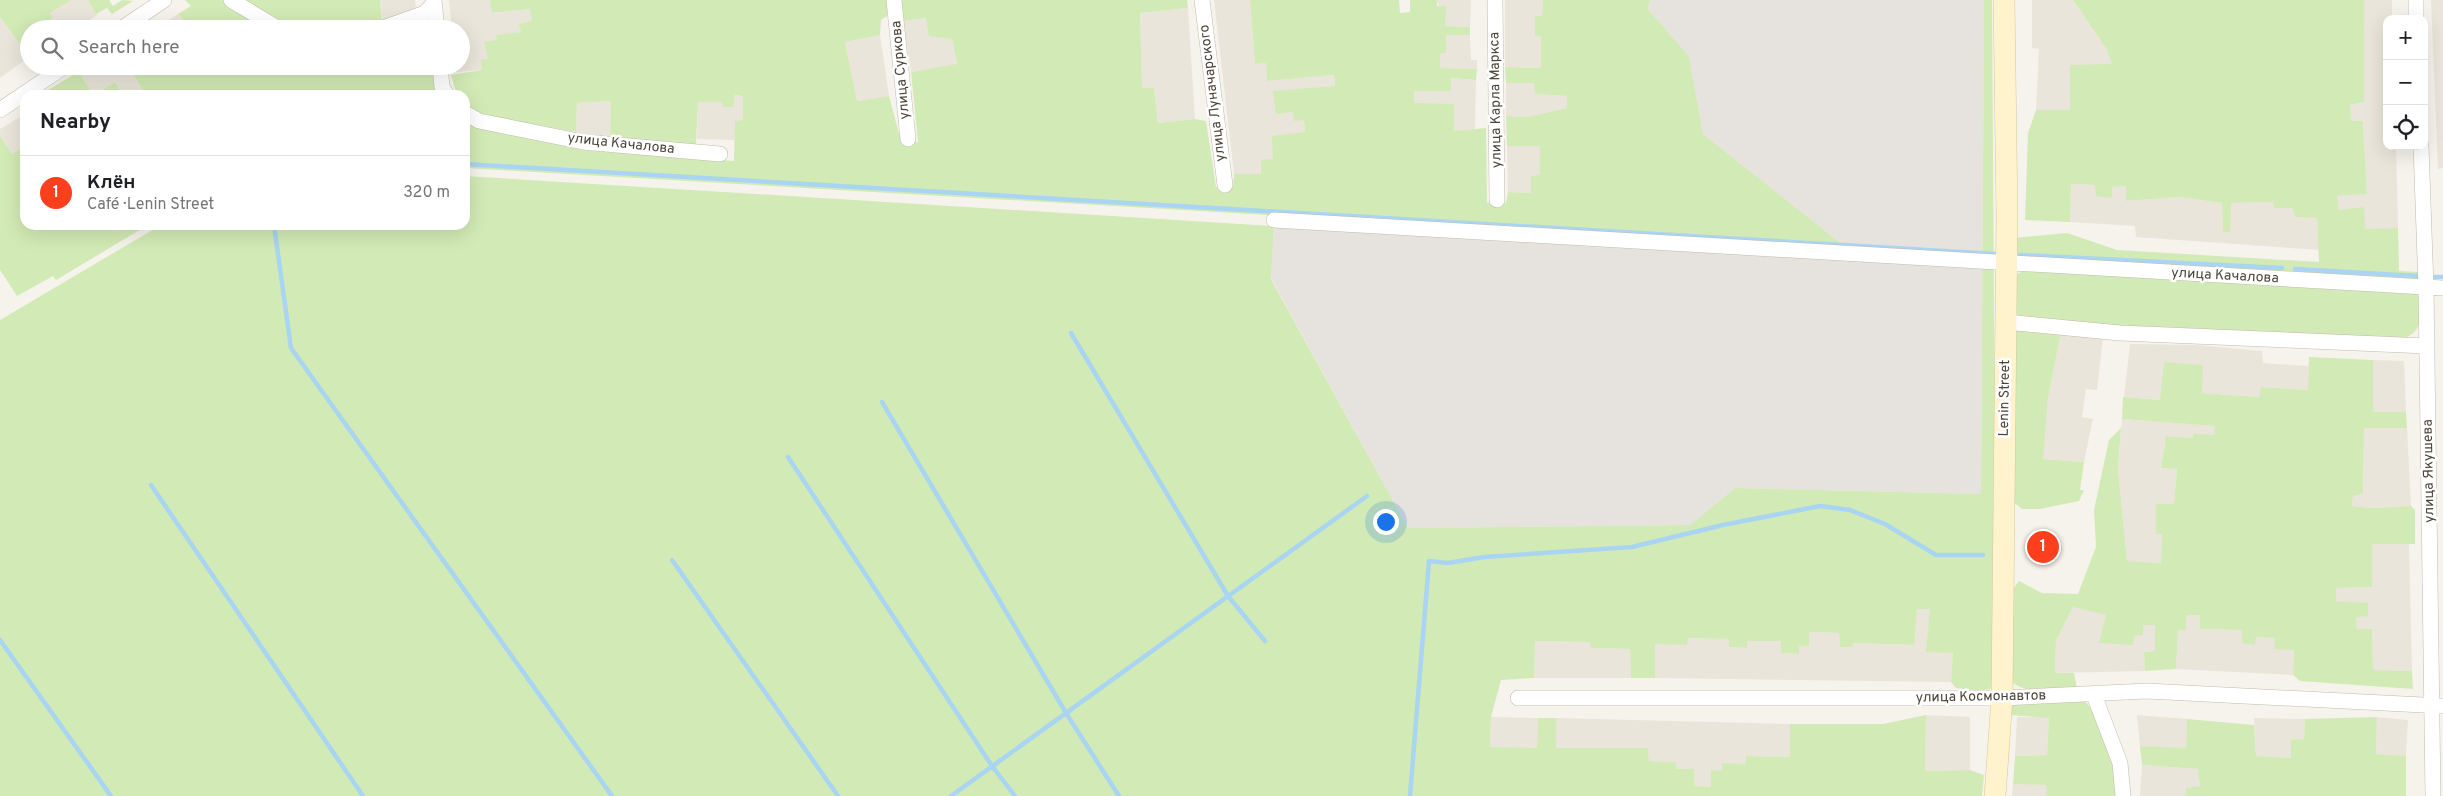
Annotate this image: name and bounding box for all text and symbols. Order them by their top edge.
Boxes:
map controls [2383,15,2428,150]
button: + [2383,15,2428,60]
search box [20,20,470,75]
street label: улица Суркова [888,20,914,120]
street label: улица Луначарского [1196,23,1230,162]
street label: улица Карла Маркса [1486,32,1506,168]
icon: search [38,34,66,62]
text: Search here [78,36,180,60]
button: − [2383,60,2428,105]
button: locate [2383,105,2428,150]
text: Nearby [40,109,111,136]
street label: улица Качалова [567,130,675,158]
text: Клён [87,171,135,195]
text: 1 [53,183,59,203]
text: 320 m [403,183,450,203]
text: Café · Lenin Street [87,195,214,215]
street label: улица Качалова [2171,265,2279,287]
street label: Lenin Street [1996,360,2014,436]
street label: улица Якушева [2420,419,2438,523]
your location [1373,509,1399,535]
pin: 1 [2027,528,2059,566]
street label: улица Космонавтов [1916,687,2046,707]

